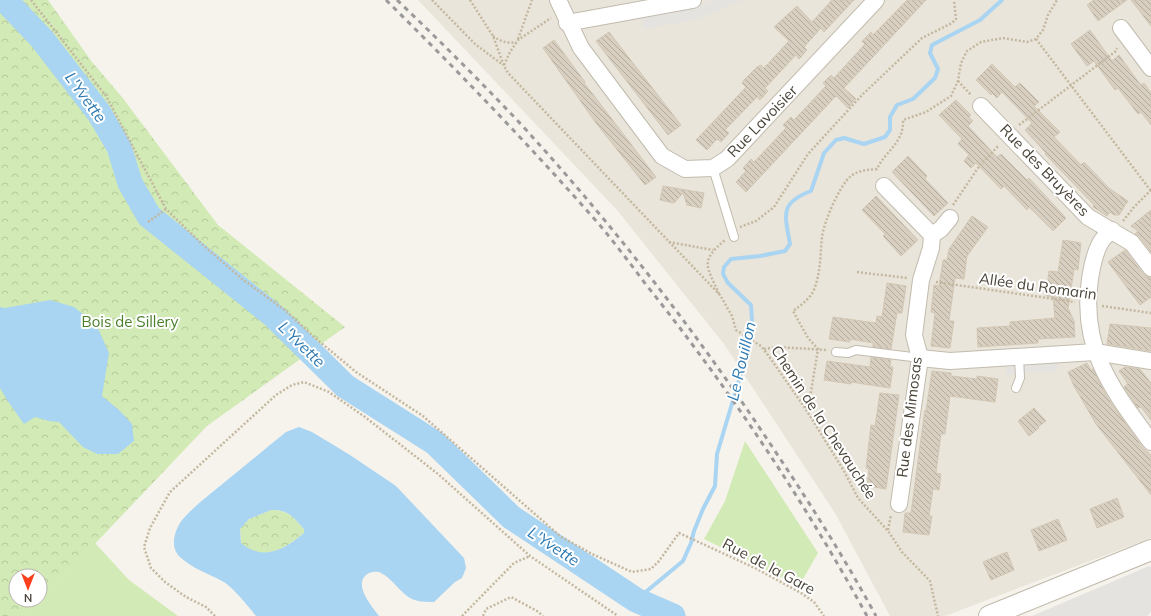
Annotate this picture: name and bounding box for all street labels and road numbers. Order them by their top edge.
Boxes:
street label: Rue Lavoisier [723,81,801,161]
street label: Rue des Bruyères [996,120,1094,220]
street label: Allée du Romarin [978,268,1098,304]
street label: Chemin de la Chevauchée [767,342,881,502]
street label: Rue des Mimosas [892,355,926,479]
street label: Rue de la Gare [719,534,819,598]

